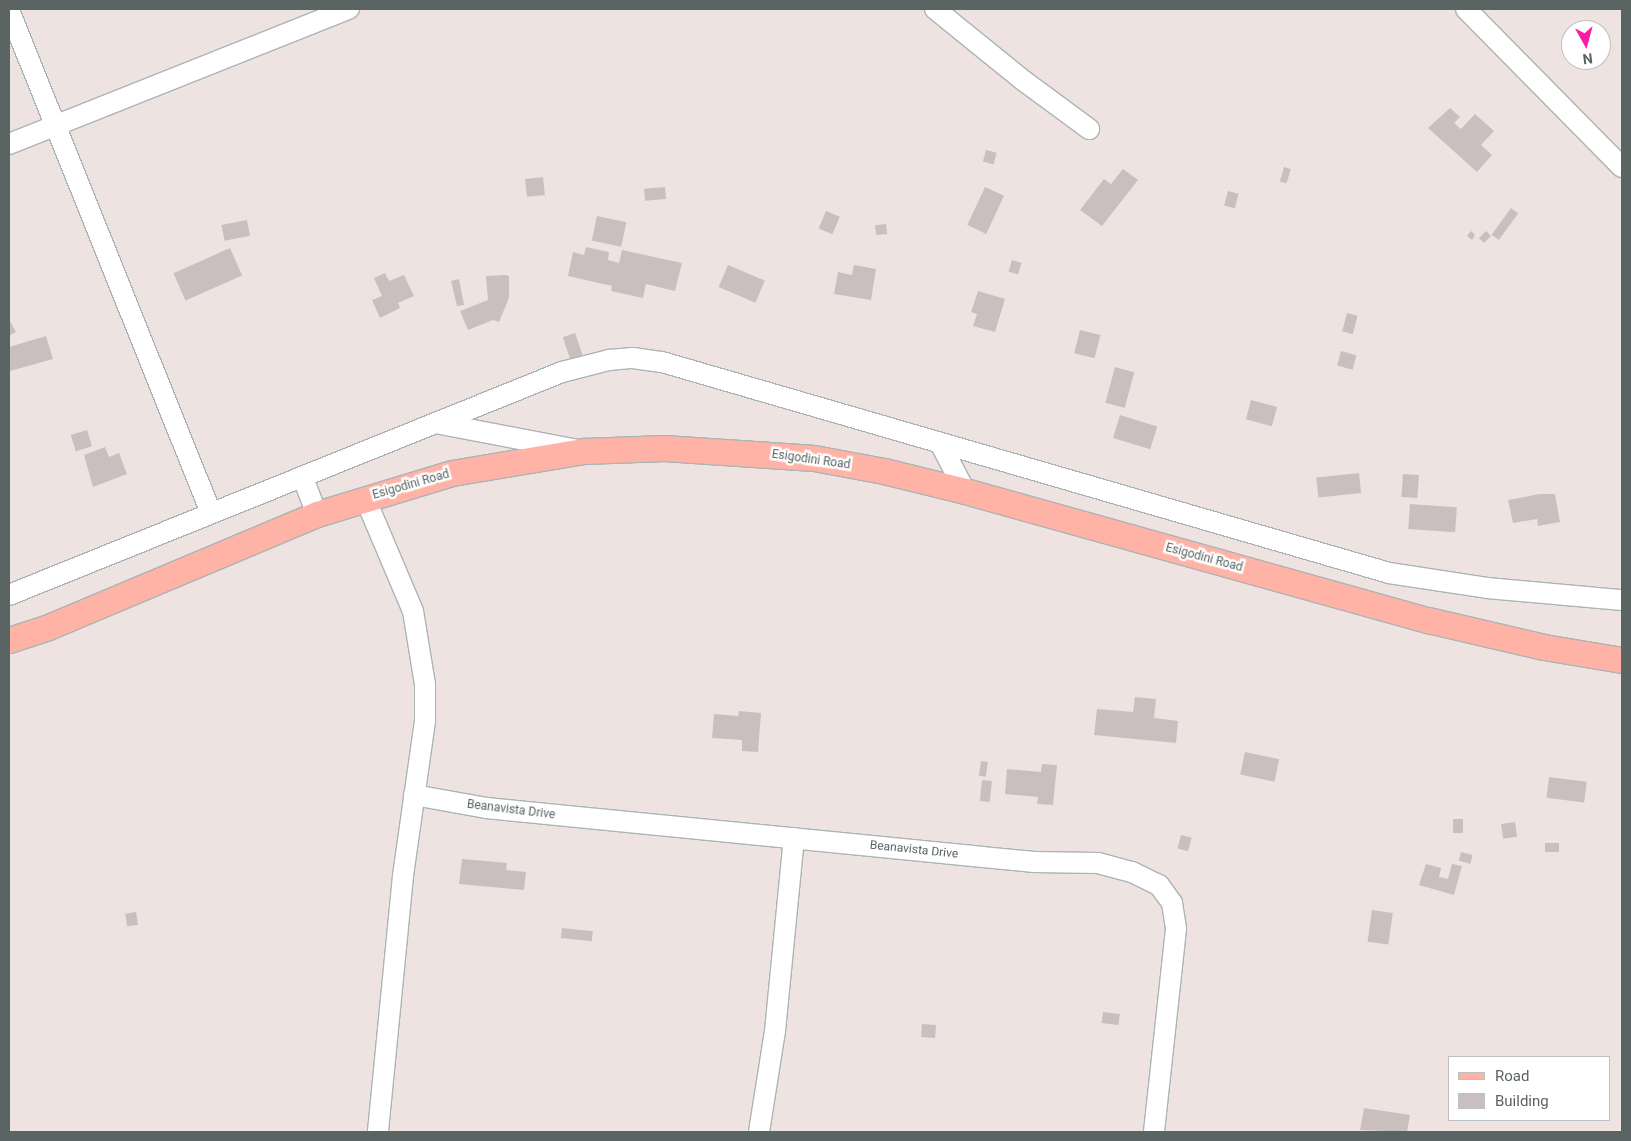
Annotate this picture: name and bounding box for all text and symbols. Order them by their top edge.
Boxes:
north arrow [1561,20,1611,70]
text: N [1582,50,1594,67]
street label: Esigodini Road [771,447,851,473]
street label: Esigodini Road [371,467,451,503]
street label: Esigodini Road [1164,541,1244,575]
street label: Beanavista Drive [466,797,556,823]
street label: Beanavista Drive [869,838,959,862]
legend [1448,1056,1611,1121]
text: Road [1495,1067,1529,1085]
text: Building [1495,1092,1549,1110]

